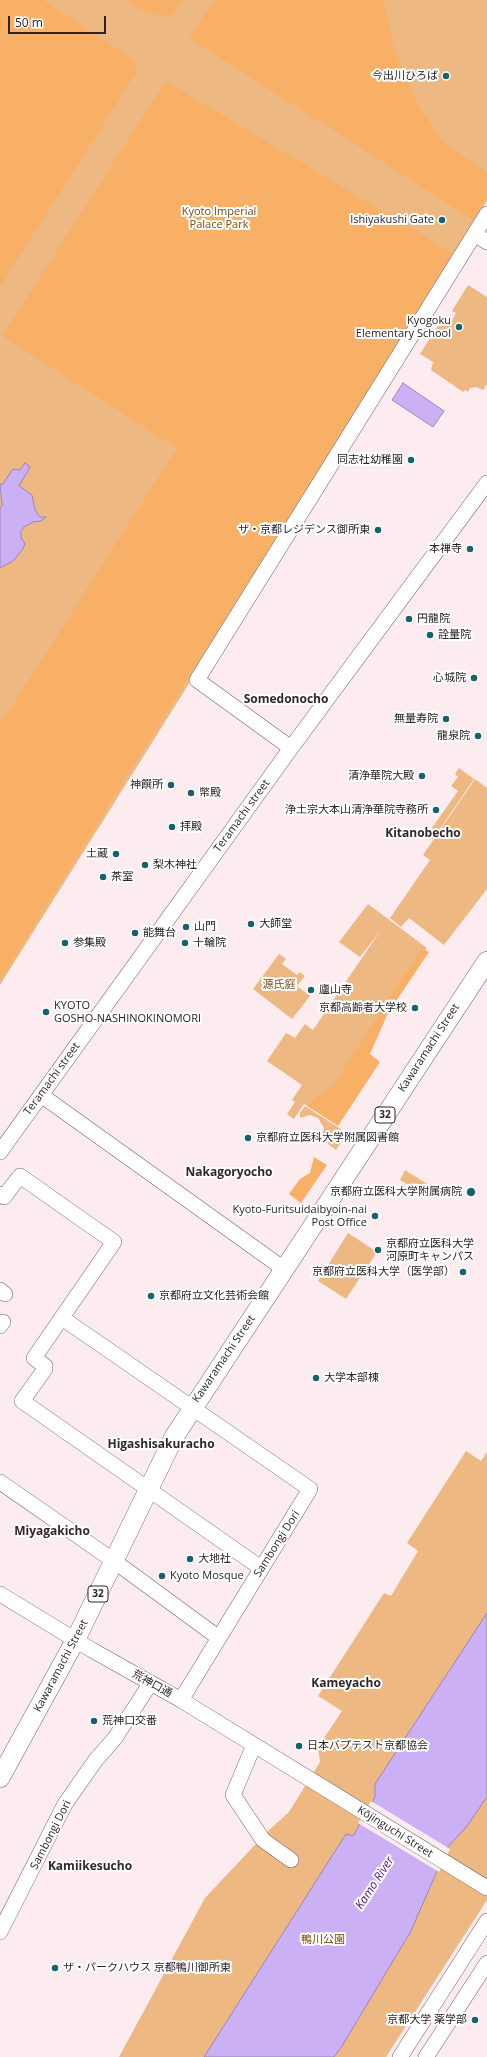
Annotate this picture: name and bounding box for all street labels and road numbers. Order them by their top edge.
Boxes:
street label: Teramachi street [211,777,273,855]
street label: Kawaramachi Street [395,1001,463,1095]
street label: Teramachi street [21,1040,83,1118]
road number: 32 [375,1107,395,1123]
street label: Kawaramachi Street [190,1313,258,1405]
street label: Sambongi Dori [251,1508,303,1580]
road number: 32 [88,1586,108,1602]
street label: Kawaramachi Street [31,1618,91,1714]
street label: 荒神口通 [130,1668,174,1700]
street label: Sambongi Dori [28,1798,74,1872]
street label: Kōjinguchi Street [355,1803,435,1861]

